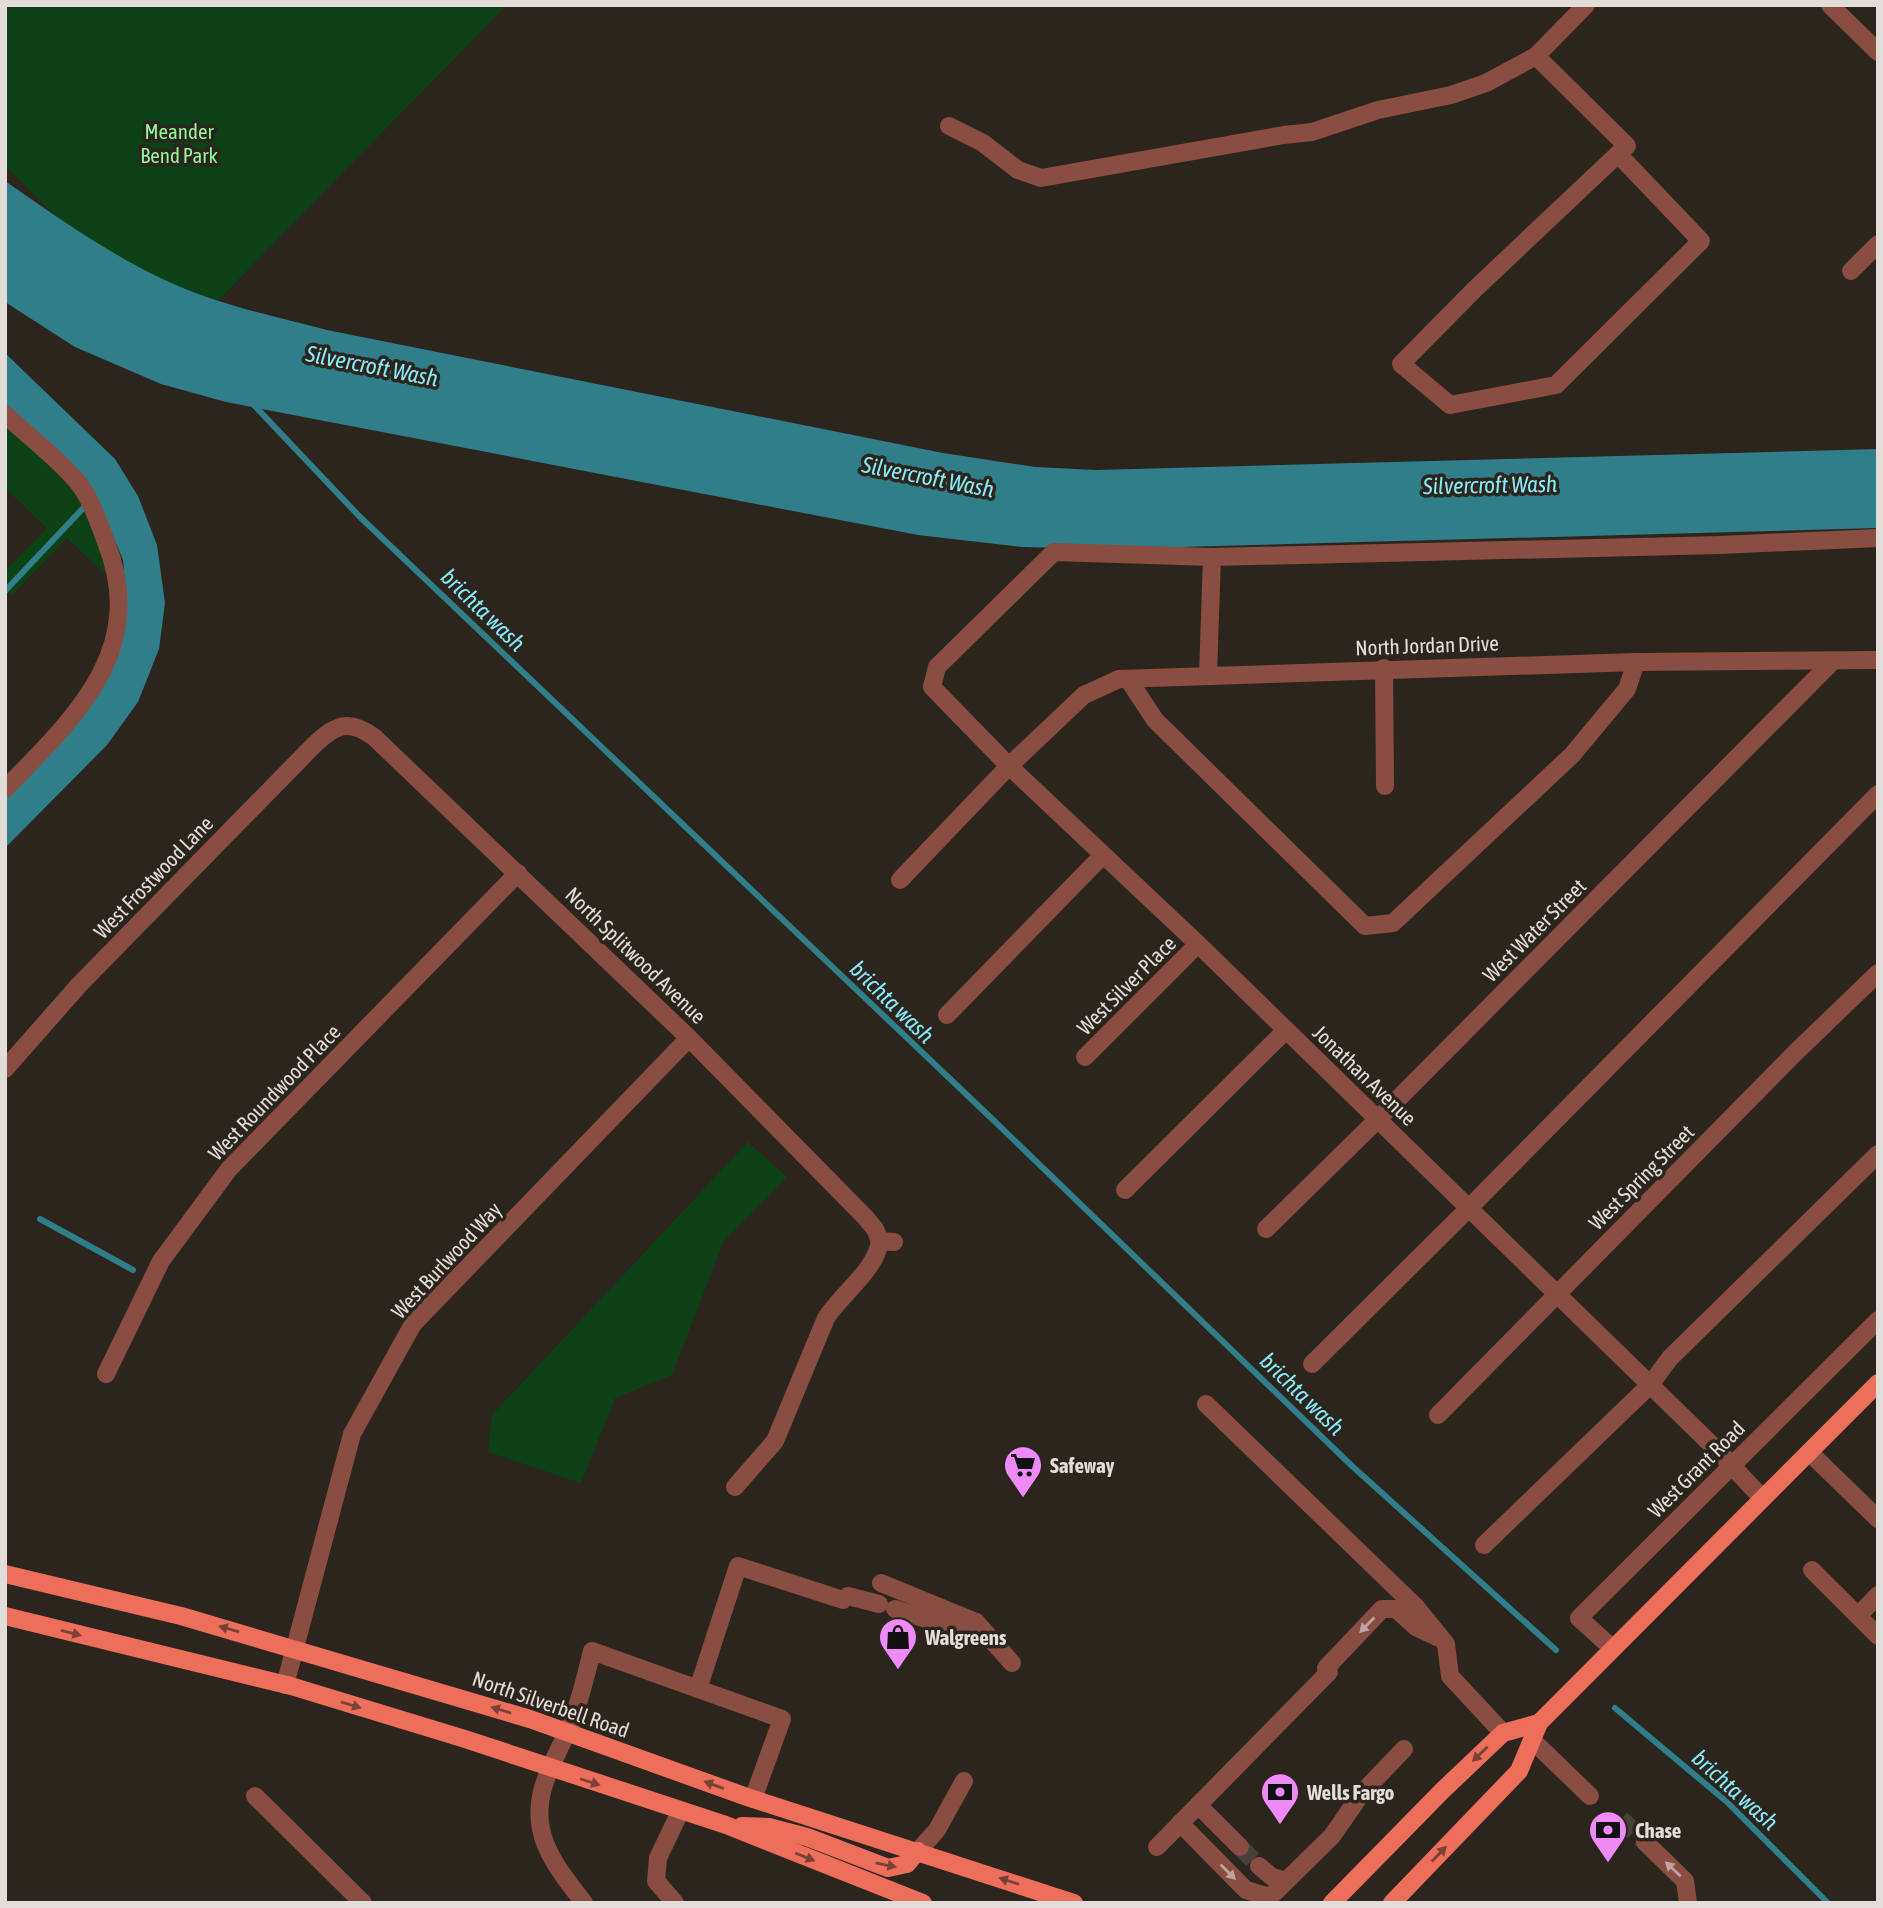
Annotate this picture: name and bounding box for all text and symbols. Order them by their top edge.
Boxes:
park label: Meander Bend Park [140,119,218,167]
water label: Silvercroft Wash [303,340,440,392]
water label: Silvercroft Wash [859,451,996,503]
water label: Silvercroft Wash [1422,471,1557,499]
water label: brichta wash [436,564,530,656]
street label: North Jordan Drive [1355,630,1499,660]
street label: West Frostwood Lane [89,811,217,943]
street label: West Water Street [1478,874,1590,986]
street label: North Splitwood Avenue [561,882,711,1028]
street label: West Silver Place [1072,931,1180,1039]
water label: brichta wash [845,956,939,1048]
street label: West Roundwood Place [203,1019,345,1165]
street label: Jonathan Avenue [1309,1020,1421,1130]
street label: West Spring Street [1584,1120,1698,1234]
street label: West Burlwood Way [386,1197,506,1323]
water label: brichta wash [1255,1348,1349,1440]
street label: West Grant Road [1643,1416,1749,1522]
supermarket icon: Safeway [1002,1444,1044,1499]
place label: Safeway [1050,1453,1115,1477]
shop icon: Walgreens [877,1616,919,1671]
one-way arrow [1359,1616,1376,1633]
one-way arrow [219,1624,240,1634]
place label: Walgreens [924,1625,1007,1649]
one-way arrow [61,1628,83,1639]
street label: North Silverbell Road [470,1666,632,1742]
one-way arrow [340,1700,361,1710]
one-way arrow [491,1704,512,1715]
water label: brichta wash [1687,1745,1783,1835]
one-way arrow [1472,1746,1489,1762]
bank icon: Wells Fargo [1259,1771,1301,1826]
one-way arrow [580,1777,601,1788]
one-way arrow [703,1779,724,1790]
place label: Wells Fargo [1306,1780,1395,1804]
bank icon: Chase [1587,1809,1629,1864]
place label: Chase [1635,1818,1681,1842]
one-way arrow [1431,1845,1448,1862]
one-way arrow [795,1851,816,1862]
one-way arrow [875,1859,897,1870]
one-way arrow [1665,1862,1682,1878]
one-way arrow [1219,1863,1236,1879]
one-way arrow [999,1875,1020,1886]

